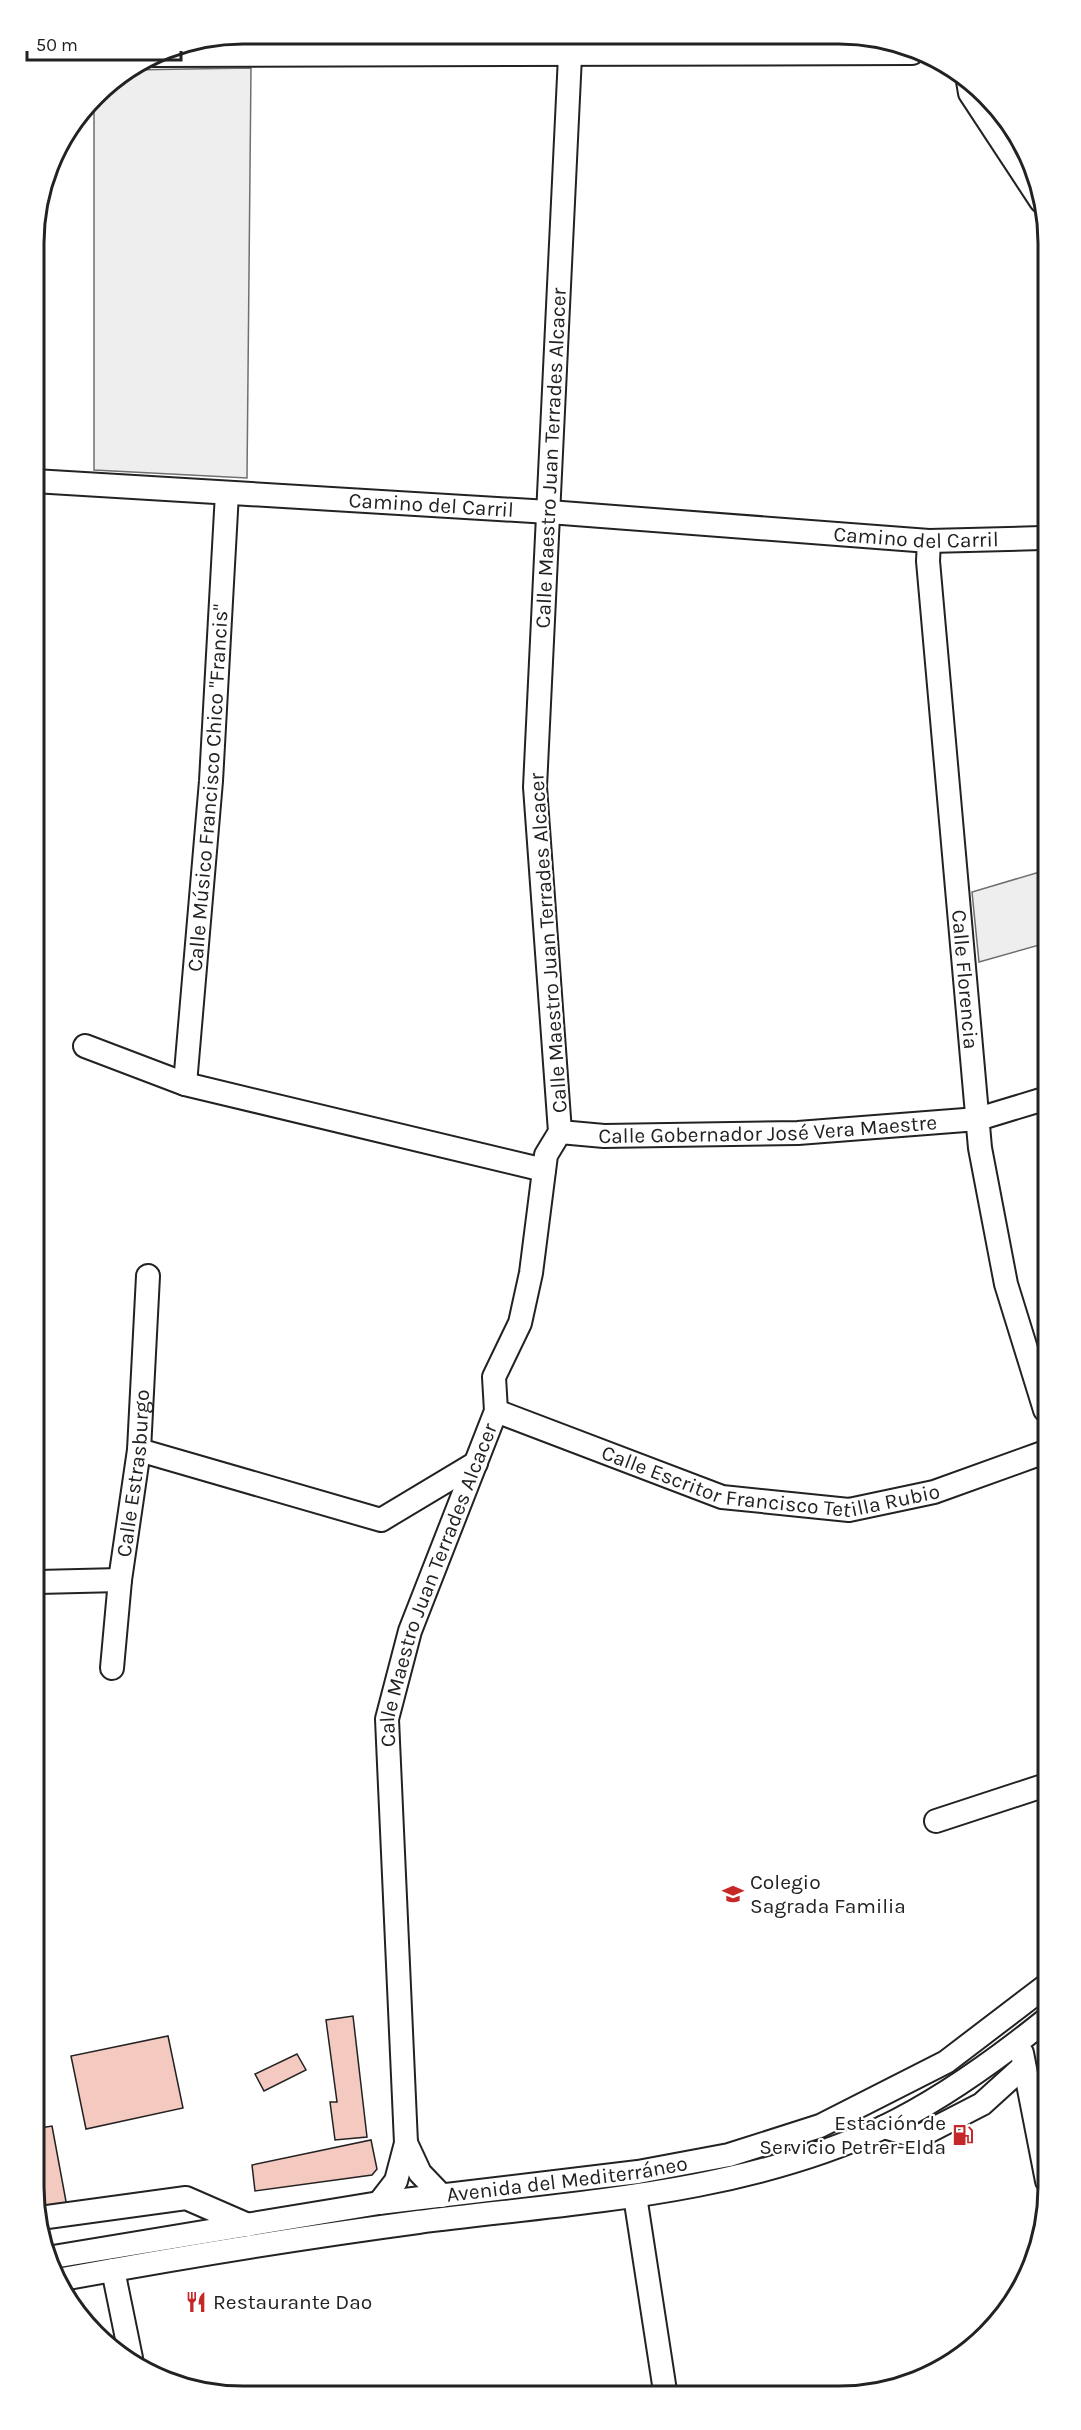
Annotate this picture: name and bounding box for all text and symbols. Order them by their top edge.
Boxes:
scale bar [27,24,182,62]
text: 50 m [36,34,78,56]
street label: Calle Maestro Juan Terrades Alcacer [531,287,571,629]
street label: Camino del Carril [348,488,515,522]
street label: Camino del Carril [833,522,999,553]
street label: Calle Músico Francisco Chico "Francis" [183,603,233,973]
street label: Calle Maestro Juan Terrades Alcacer [524,772,572,1114]
street label: Calle Florencia [947,908,983,1050]
street label: Calle Gobernador José Vera Maestre [598,1110,938,1148]
street label: Calle Estrasburgo [111,1389,154,1559]
street label: Calle Maestro Juan Terrades Alcacer [375,1419,502,1748]
street label: Calle Escritor Francisco Tetilla Rubio [598,1440,942,1522]
place label: Colegio Sagrada Familia [750,1870,906,1918]
school or university icon: Colegio Sagrada Familia [721,1882,745,1906]
place label: Estación de Servicio Petrer-Elda [759,2111,946,2159]
fuel station icon: Estación de Servicio Petrer-Elda [951,2123,975,2147]
street label: Avenida del Mediterráneo [445,2151,689,2207]
restaurant icon: Restaurante Dao [184,2290,208,2314]
place label: Restaurante Dao [213,2290,372,2314]

